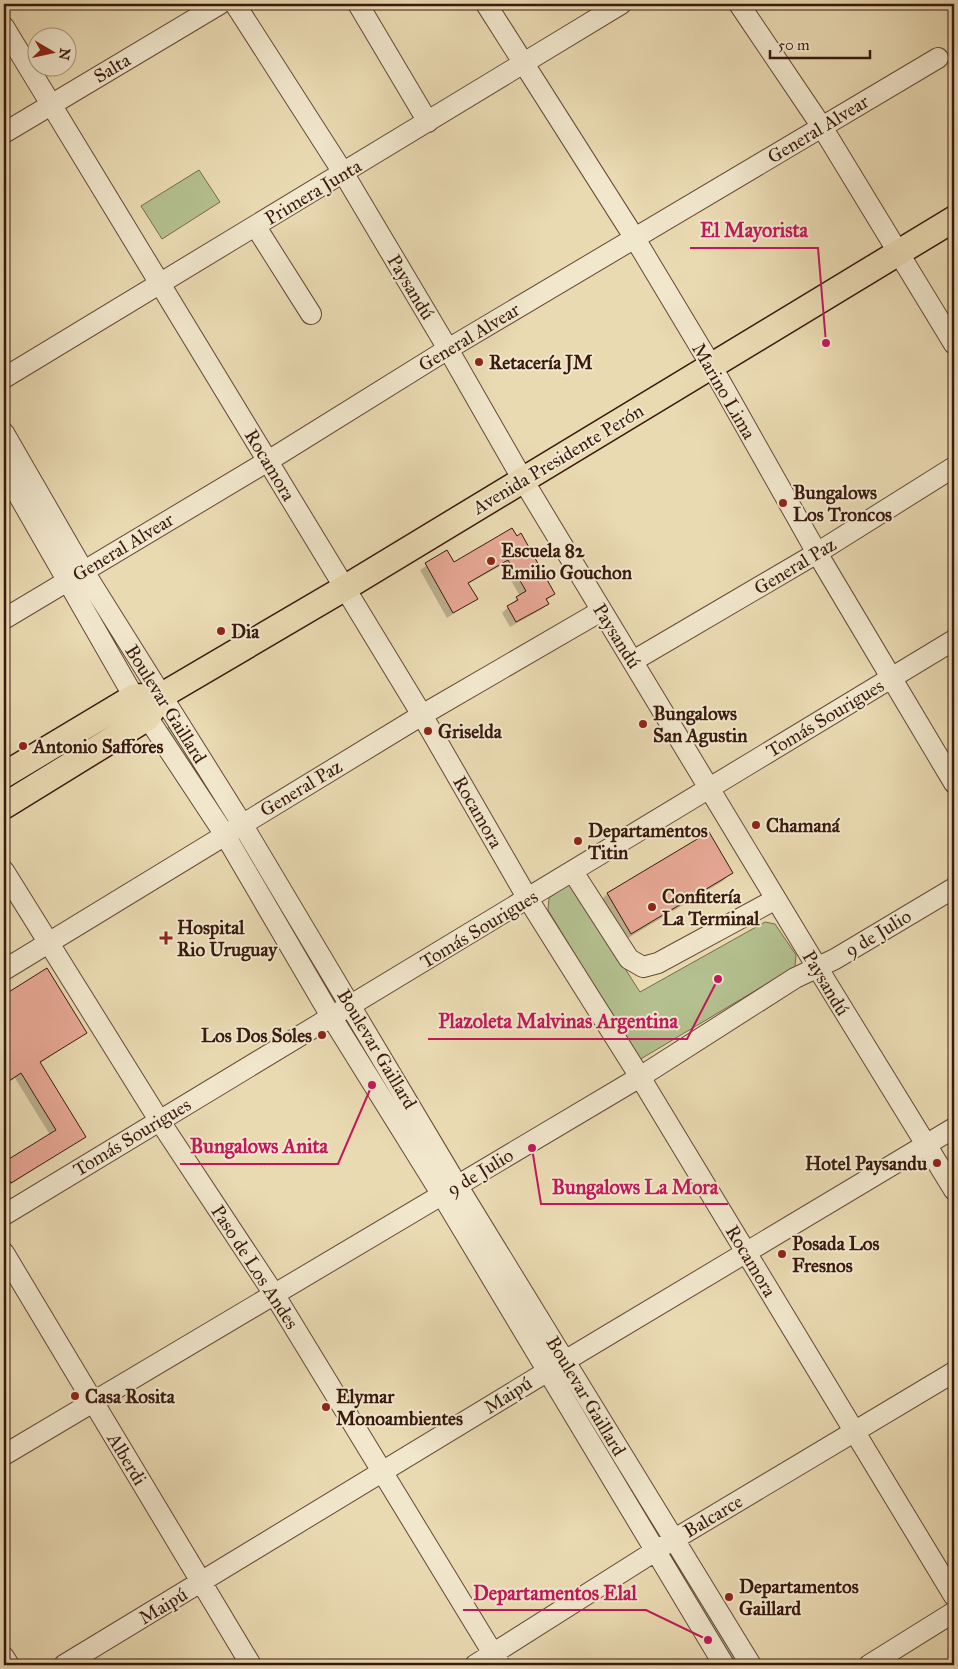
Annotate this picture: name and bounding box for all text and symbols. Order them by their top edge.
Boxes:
north arrow [28,28,78,78]
scale bar [770,28,870,60]
text: 50 m [778,36,810,54]
text: N [55,47,74,61]
street label: Salta [89,48,135,88]
street label: General Alvear [763,89,874,168]
street label: Primera Junta [261,154,367,231]
callout: El Mayorista [690,213,818,248]
text: El Mayorista [700,218,809,243]
street label: Paysandú [383,250,439,324]
street label: General Alvear [414,297,525,376]
street label: Marino Lima [687,339,761,444]
place label: Retacería JM [489,351,593,375]
marker: Retacería JM [473,356,485,368]
street label: Avenida Presidente Perón [467,399,648,520]
street label: Rocamora [240,425,301,506]
place label: Bungalows Los Troncos [793,481,892,526]
marker: Bungalows Los Troncos [777,497,789,509]
street label: General Alvear [68,507,179,586]
street label: General Paz [750,532,840,599]
place label: Escuela 82 Emilio Gouchon [501,539,633,584]
marker: Escuela 82 Emilio Gouchon [485,555,497,567]
street label: Paysandú [588,599,646,673]
place label: Dia [231,620,260,643]
marker: Dia [215,625,227,637]
street label: Boulevar Gaillard [120,640,212,768]
street label: Tomás Sourigues [762,674,889,763]
place label: Bungalows San Agustin [653,702,748,748]
marker: Bungalows San Agustin [637,718,649,730]
place label: Griselda [438,720,503,743]
marker: Griselda [422,725,434,737]
place label: Antonio Saffores [31,735,164,758]
marker: Antonio Saffores [17,740,29,752]
street label: General Paz [256,754,346,821]
street label: Rocamora [448,772,508,853]
place label: Chamaná [766,814,841,837]
place label: Departamentos Titin [587,819,708,864]
marker: Chamaná [750,819,762,831]
marker: Departamentos Titin [572,835,584,847]
street label: Tomás Sourigues [416,885,543,974]
place label: Confitería La Terminal [662,885,760,930]
marker: Confitería La Terminal [646,901,658,913]
street label: 9 de Julio [841,904,916,963]
place label: Hospital Rio Uruguay [177,916,278,962]
marker: Hospital Rio Uruguay [159,931,173,945]
street label: Paysandú [798,946,854,1020]
street label: Boulevar Gaillard [332,985,422,1113]
callout: Plazoleta Malvinas Argentina [428,1004,687,1039]
text: Plazoleta Malvinas Argentina [438,1009,678,1034]
place label: Los Dos Soles [201,1024,312,1047]
marker: Los Dos Soles [316,1029,328,1041]
street label: Tomás Sourigues [69,1093,196,1182]
callout: Bungalows Anita [180,1129,338,1164]
text: Bungalows Anita [190,1134,328,1159]
street label: 9 de Julio [443,1143,518,1202]
place label: Hotel Paysandu [805,1152,928,1176]
marker: Hotel Paysandu [931,1157,943,1169]
callout: Bungalows La Mora [541,1169,728,1204]
text: Bungalows La Mora [552,1175,719,1200]
street label: Paso de Los Andes [206,1201,304,1333]
street label: Rocamora [721,1221,782,1302]
place label: Posada Los Fresnos [792,1232,880,1277]
marker: Posada Los Fresnos [776,1248,788,1260]
street label: Boulevar Gaillard [541,1332,631,1460]
street label: Maipú [480,1371,536,1419]
place label: Casa Rosita [85,1385,176,1408]
place label: Elymar Monoambientes [336,1385,463,1430]
marker: Casa Rosita [69,1390,81,1402]
marker: Elymar Monoambientes [320,1401,332,1413]
street label: Alberdi [102,1428,152,1489]
street label: Balcarce [679,1489,747,1543]
callout: Departamentos Elal [463,1575,646,1610]
place label: Departamentos Gaillard [739,1575,859,1620]
text: Departamentos Elal [473,1581,638,1606]
street label: Maipú [135,1583,191,1629]
marker: Departamentos Gaillard [723,1591,735,1603]

